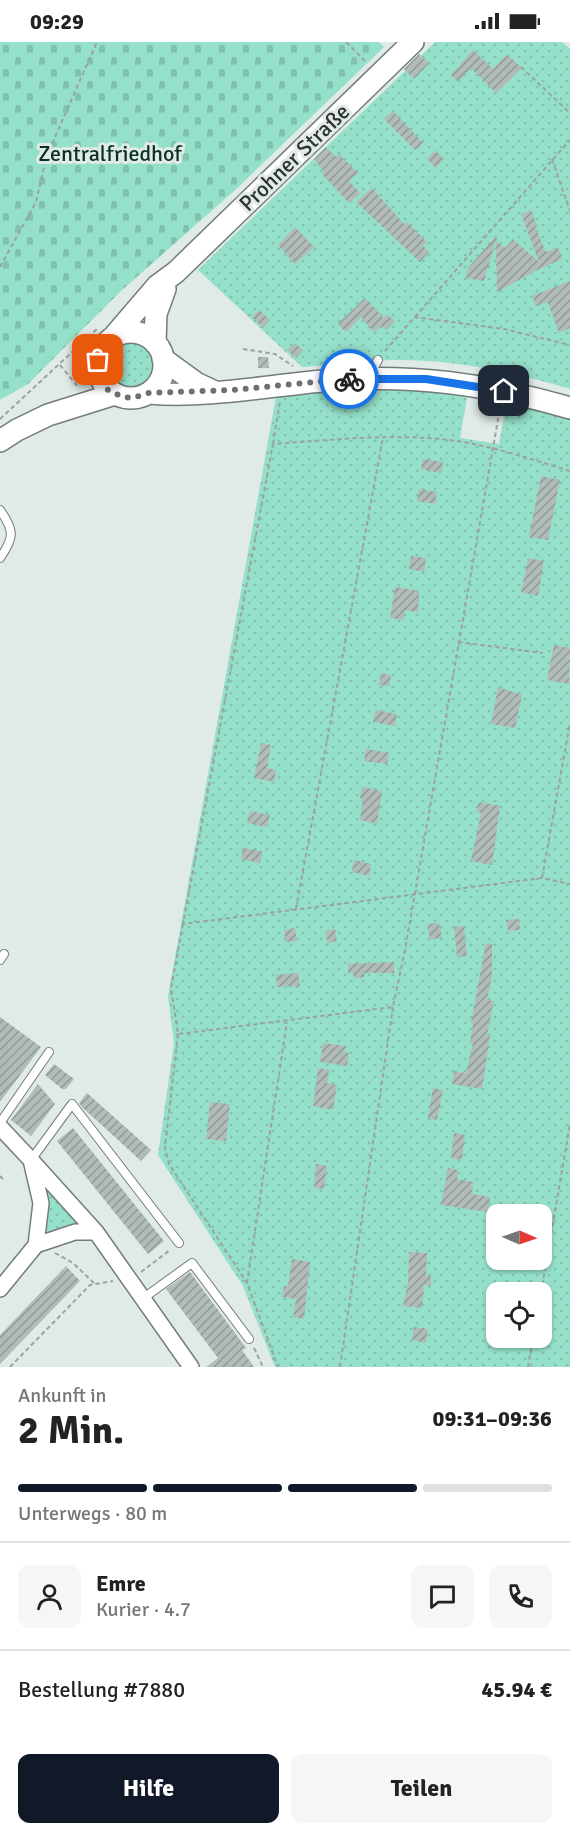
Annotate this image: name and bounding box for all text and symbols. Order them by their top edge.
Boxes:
text: 09:29 [30,8,84,35]
street label: Prohner Straße [234,98,355,217]
park label: Zentralfriedhof [38,140,183,167]
pin [72,334,123,385]
icon: bag [81,343,114,376]
courier [319,349,379,409]
icon: bike [333,363,366,396]
pin [478,365,529,416]
icon: home [487,374,520,407]
north arrow [486,1204,552,1270]
map controls [486,1204,552,1348]
button: locate [486,1282,552,1348]
text: Ankunft in [18,1383,106,1408]
text: 09:31–09:36 [433,1405,552,1432]
text: 2 Min. [18,1406,124,1454]
text: Unterwegs · 80 m [18,1501,167,1526]
button: person [18,1565,81,1628]
button: chat [411,1565,474,1628]
button: phone [489,1565,552,1628]
text: Emre [96,1570,146,1597]
text: Kurier · 4.7 [96,1597,191,1622]
text: Bestellung #7880 [18,1676,185,1703]
text: 45.94 € [481,1676,552,1703]
button: Hilfe [18,1754,279,1823]
button: Teilen [291,1754,552,1823]

